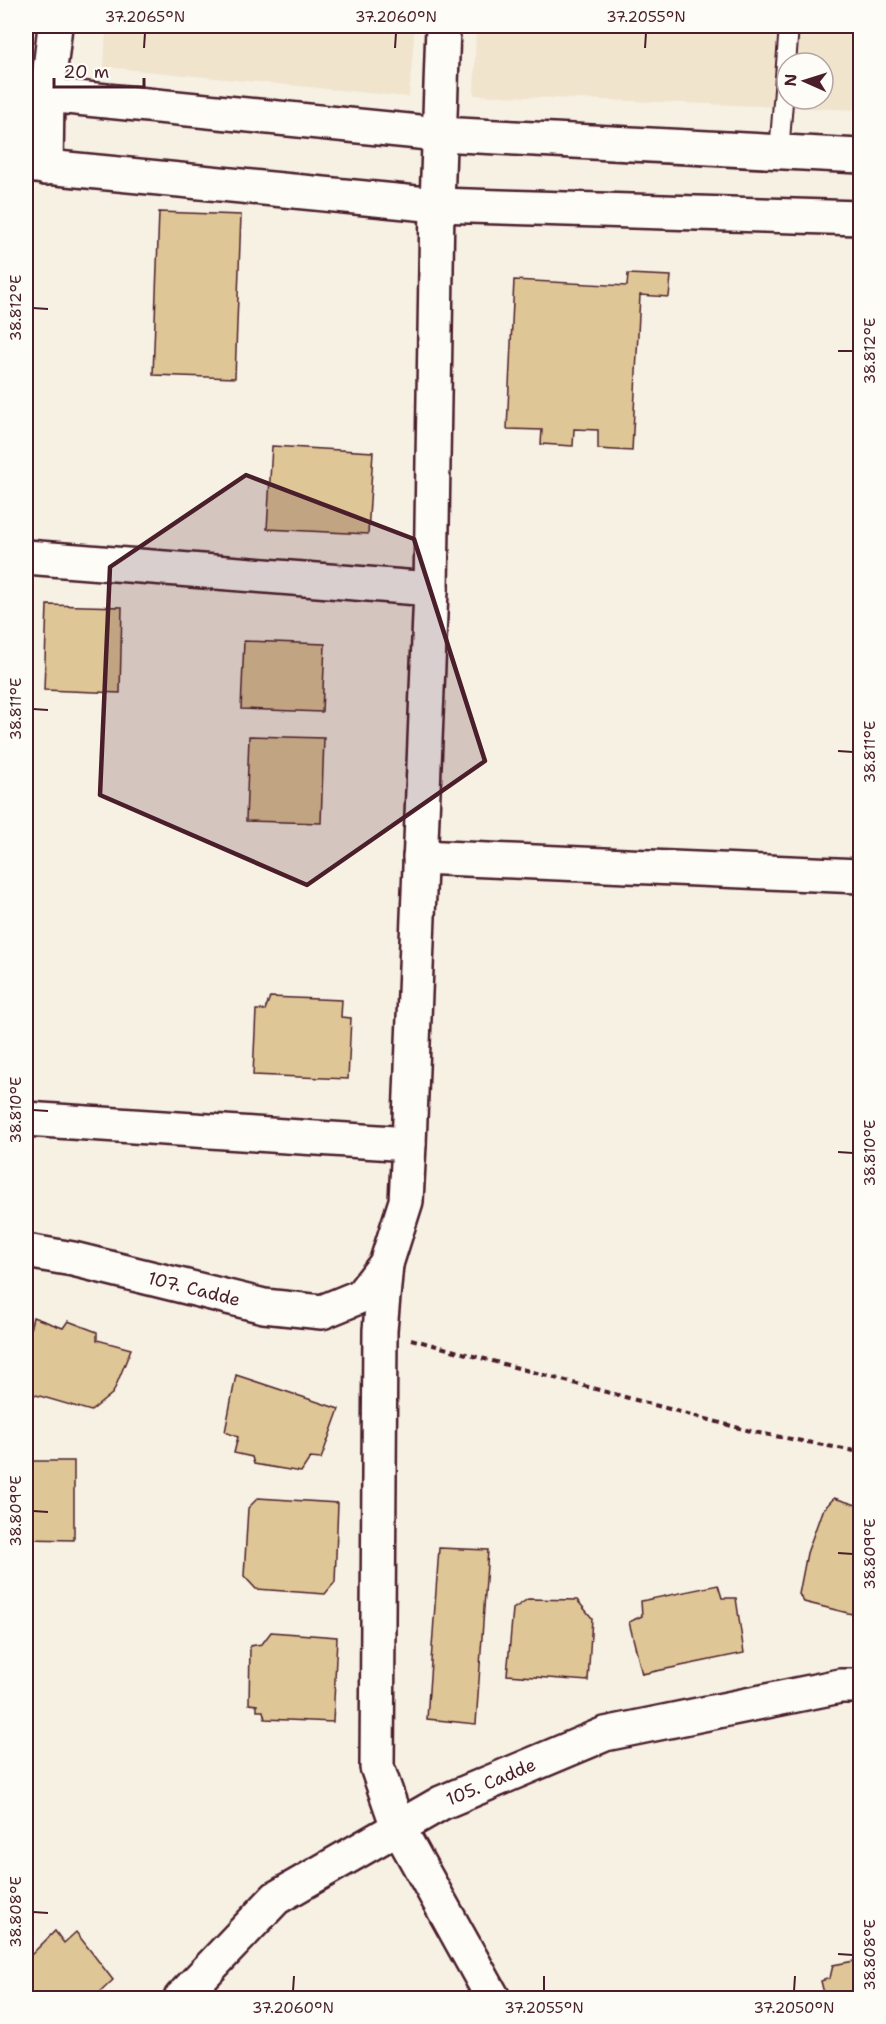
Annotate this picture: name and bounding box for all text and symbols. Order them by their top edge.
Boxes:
text: 37.2065°N [105,7,185,27]
text: 37.2060°N [355,7,437,27]
text: 37.2055°N [606,7,686,27]
scale bar [54,51,144,89]
north arrow [775,51,835,111]
text: 20 m [63,60,109,84]
text: N [780,73,801,87]
text: 38.812°E [6,275,26,341]
text: 38.812°E [860,318,880,384]
text: 38.811°E [6,678,26,740]
text: 38.811°E [860,721,880,783]
text: 38.810°E [6,1077,26,1143]
text: 38.810°E [860,1120,880,1186]
street label: 107. Cadde [145,1266,243,1312]
text: 38.809°E [6,1475,26,1547]
text: 38.809°E [860,1518,880,1590]
street label: 105. Cadde [443,1752,539,1812]
text: 38.808°E [6,1876,26,1948]
text: 38.808°E [860,1919,880,1991]
text: 37.2060°N [252,1998,334,2018]
text: 37.2055°N [504,1998,584,2018]
text: 37.2050°N [753,1998,835,2018]

